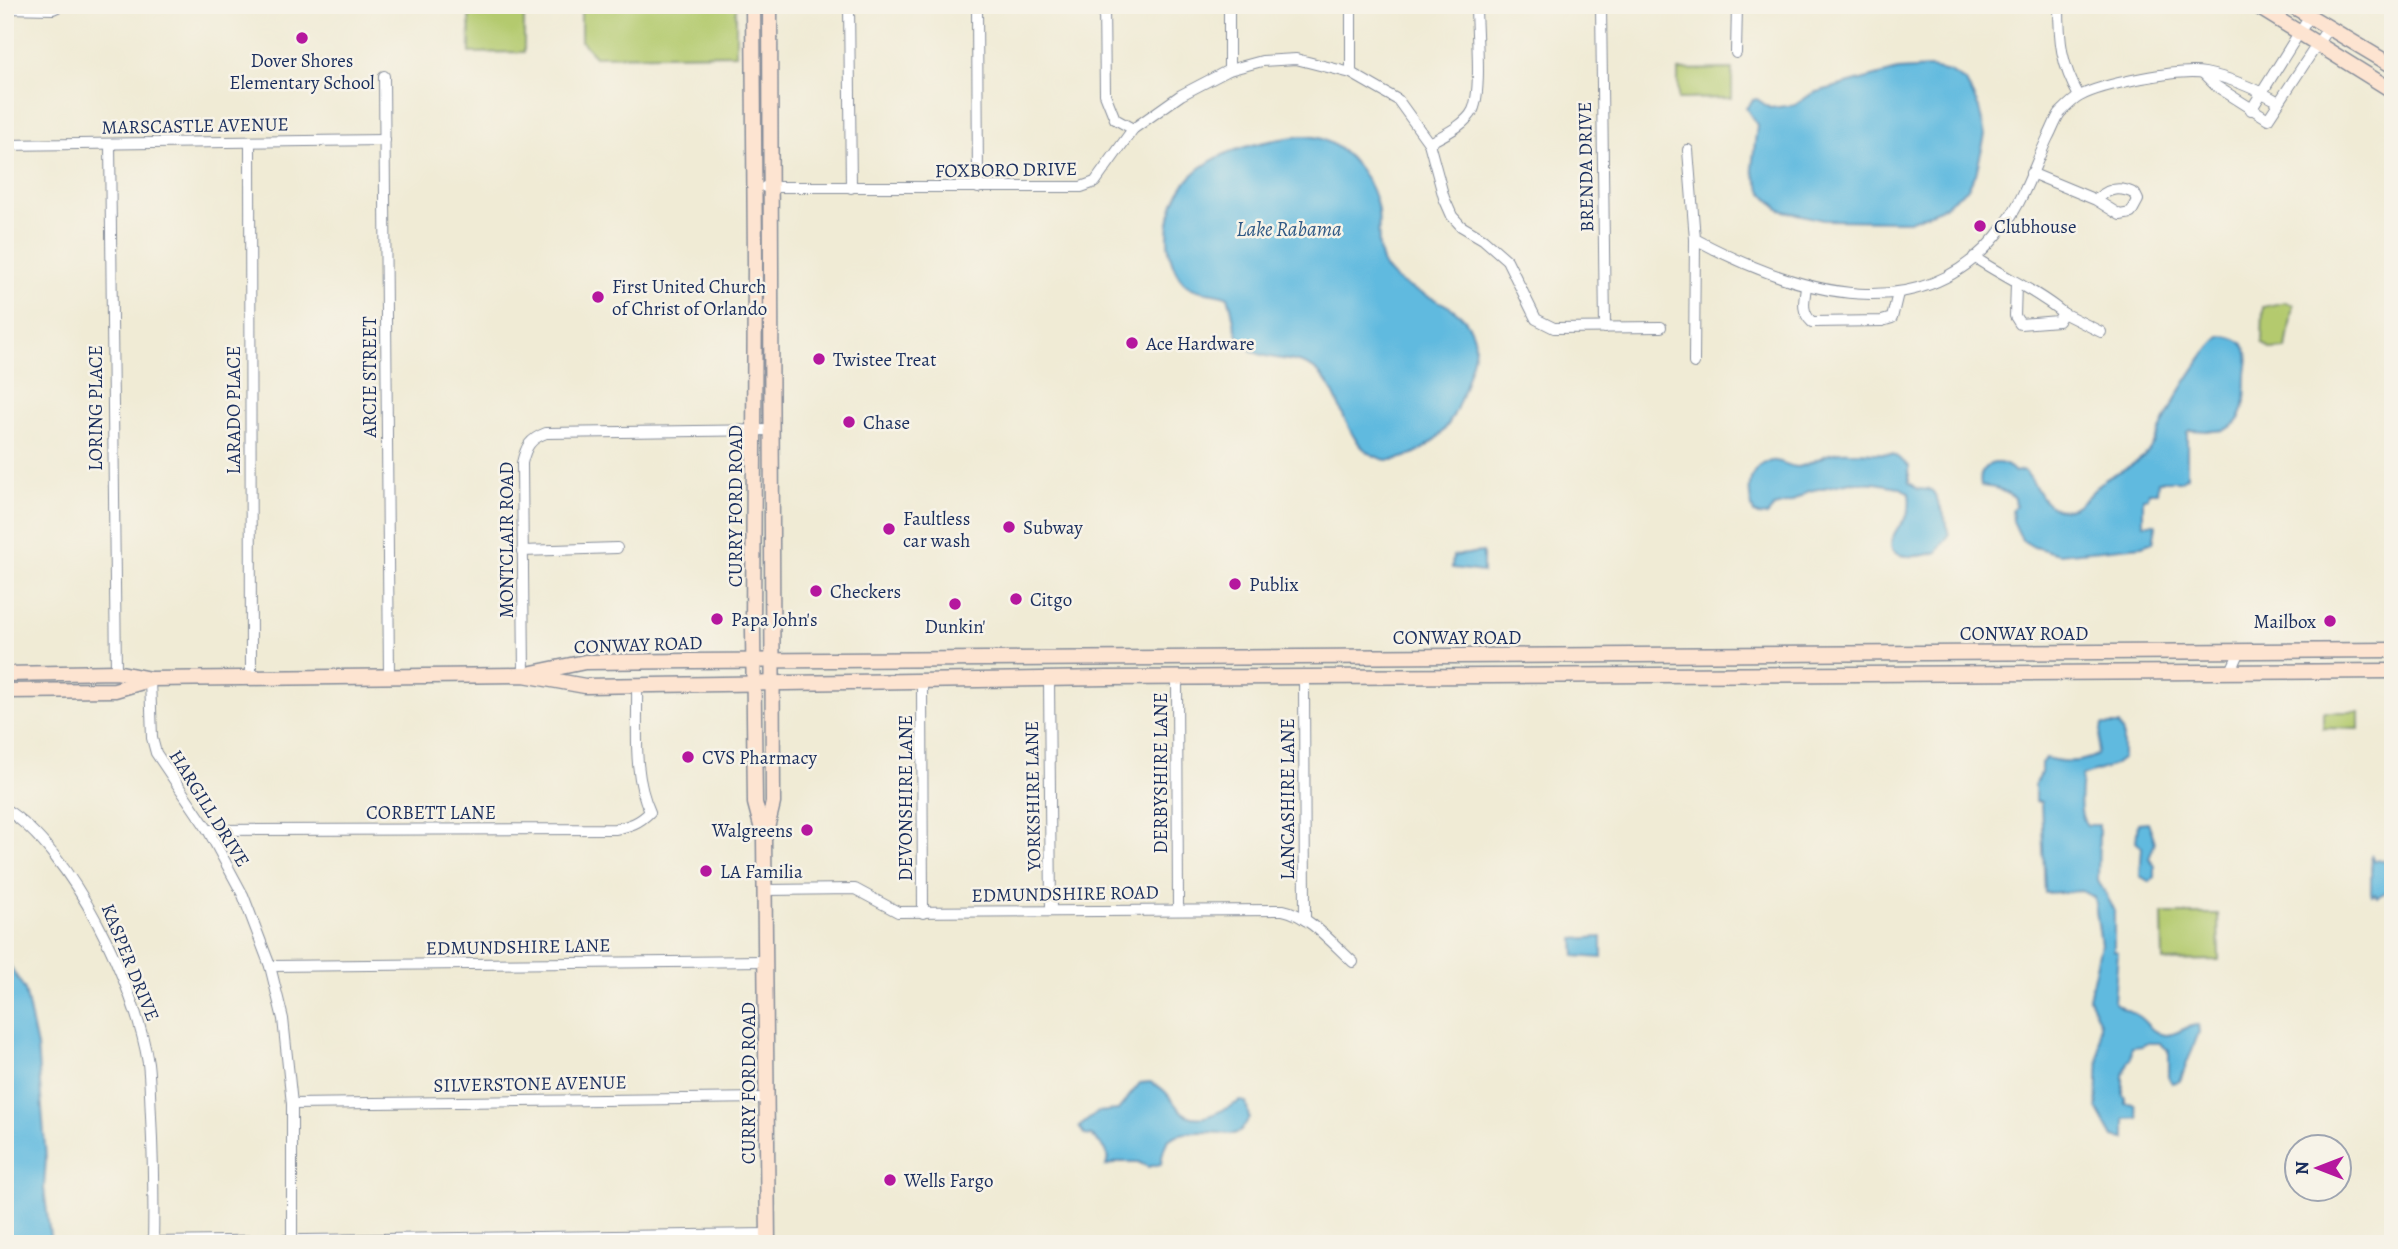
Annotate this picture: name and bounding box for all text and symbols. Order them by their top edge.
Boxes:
marker: Dover Shores Elementary School [294,30,310,46]
place label: Dover Shores Elementary School [229,48,375,96]
street label: BRENDA DRIVE [1572,102,1600,232]
street label: MARSCASTLE AVENUE [101,111,289,141]
street label: FOXBORO DRIVE [935,156,1077,184]
place label: Clubhouse [1994,214,2077,240]
water label: Lake Rabama [1236,215,1342,243]
marker: Clubhouse [1972,218,1988,234]
place label: First United Church of Christ of Orlando [612,274,767,322]
marker: First United Church of Christ of Orlando [590,289,606,305]
street label: ARCIE STREET [357,316,383,439]
place label: Ace Hardware [1145,331,1255,357]
marker: Ace Hardware [1124,335,1140,351]
street label: LORING PLACE [83,345,109,471]
street label: LARADO PLACE [221,346,247,474]
place label: Twistee Treat [833,347,936,373]
marker: Twistee Treat [811,351,827,367]
place label: Chase [863,410,910,436]
marker: Chase [841,414,857,430]
street label: CURRY FORD ROAD [723,425,749,587]
street label: MONTCLAIR ROAD [494,462,520,618]
place label: Faultless car wash [903,506,971,554]
place label: Subway [1023,515,1083,541]
marker: Subway [1001,519,1017,535]
marker: Faultless car wash [881,521,897,537]
place label: Publix [1249,572,1298,598]
marker: Publix [1227,576,1243,592]
place label: Checkers [830,579,901,605]
marker: Checkers [808,583,824,599]
place label: Citgo [1030,587,1072,613]
marker: Citgo [1008,591,1024,607]
marker: Dunkin' [947,596,963,612]
place label: Papa John's [731,607,818,633]
place label: Mailbox [2253,609,2316,635]
marker: Papa John's [709,611,725,627]
marker: Mailbox [2322,613,2338,629]
place label: Dunkin' [924,614,986,640]
street label: CONWAY ROAD [1960,621,2088,647]
street label: CONWAY ROAD [1393,625,1521,651]
street label: CONWAY ROAD [573,630,703,660]
street label: DERBYSHIRE LANE [1148,692,1174,854]
street label: DEVONSHIRE LANE [893,715,919,881]
street label: LANCASHIRE LANE [1275,718,1301,880]
street label: YORKSHIRE LANE [1019,721,1047,872]
street label: HARGILL DRIVE [163,745,256,872]
place label: CVS Pharmacy [702,745,817,771]
marker: CVS Pharmacy [680,749,696,765]
street label: CORBETT LANE [366,800,496,826]
place label: Walgreens [711,818,793,844]
marker: Walgreens [799,822,815,838]
place label: LA Familia [720,859,803,885]
marker: LA Familia [698,863,714,879]
street label: EDMUNDSHIRE ROAD [971,879,1159,909]
street label: KASPER DRIVE [95,900,165,1025]
street label: EDMUNDSHIRE LANE [426,932,611,962]
street label: CURRY FORD ROAD [736,1002,762,1164]
street label: SILVERSTONE AVENUE [433,1069,627,1099]
north arrow [2282,1134,2352,1204]
text: N [2289,1161,2315,1175]
place label: Wells Fargo [903,1168,994,1194]
marker: Wells Fargo [882,1172,898,1188]

